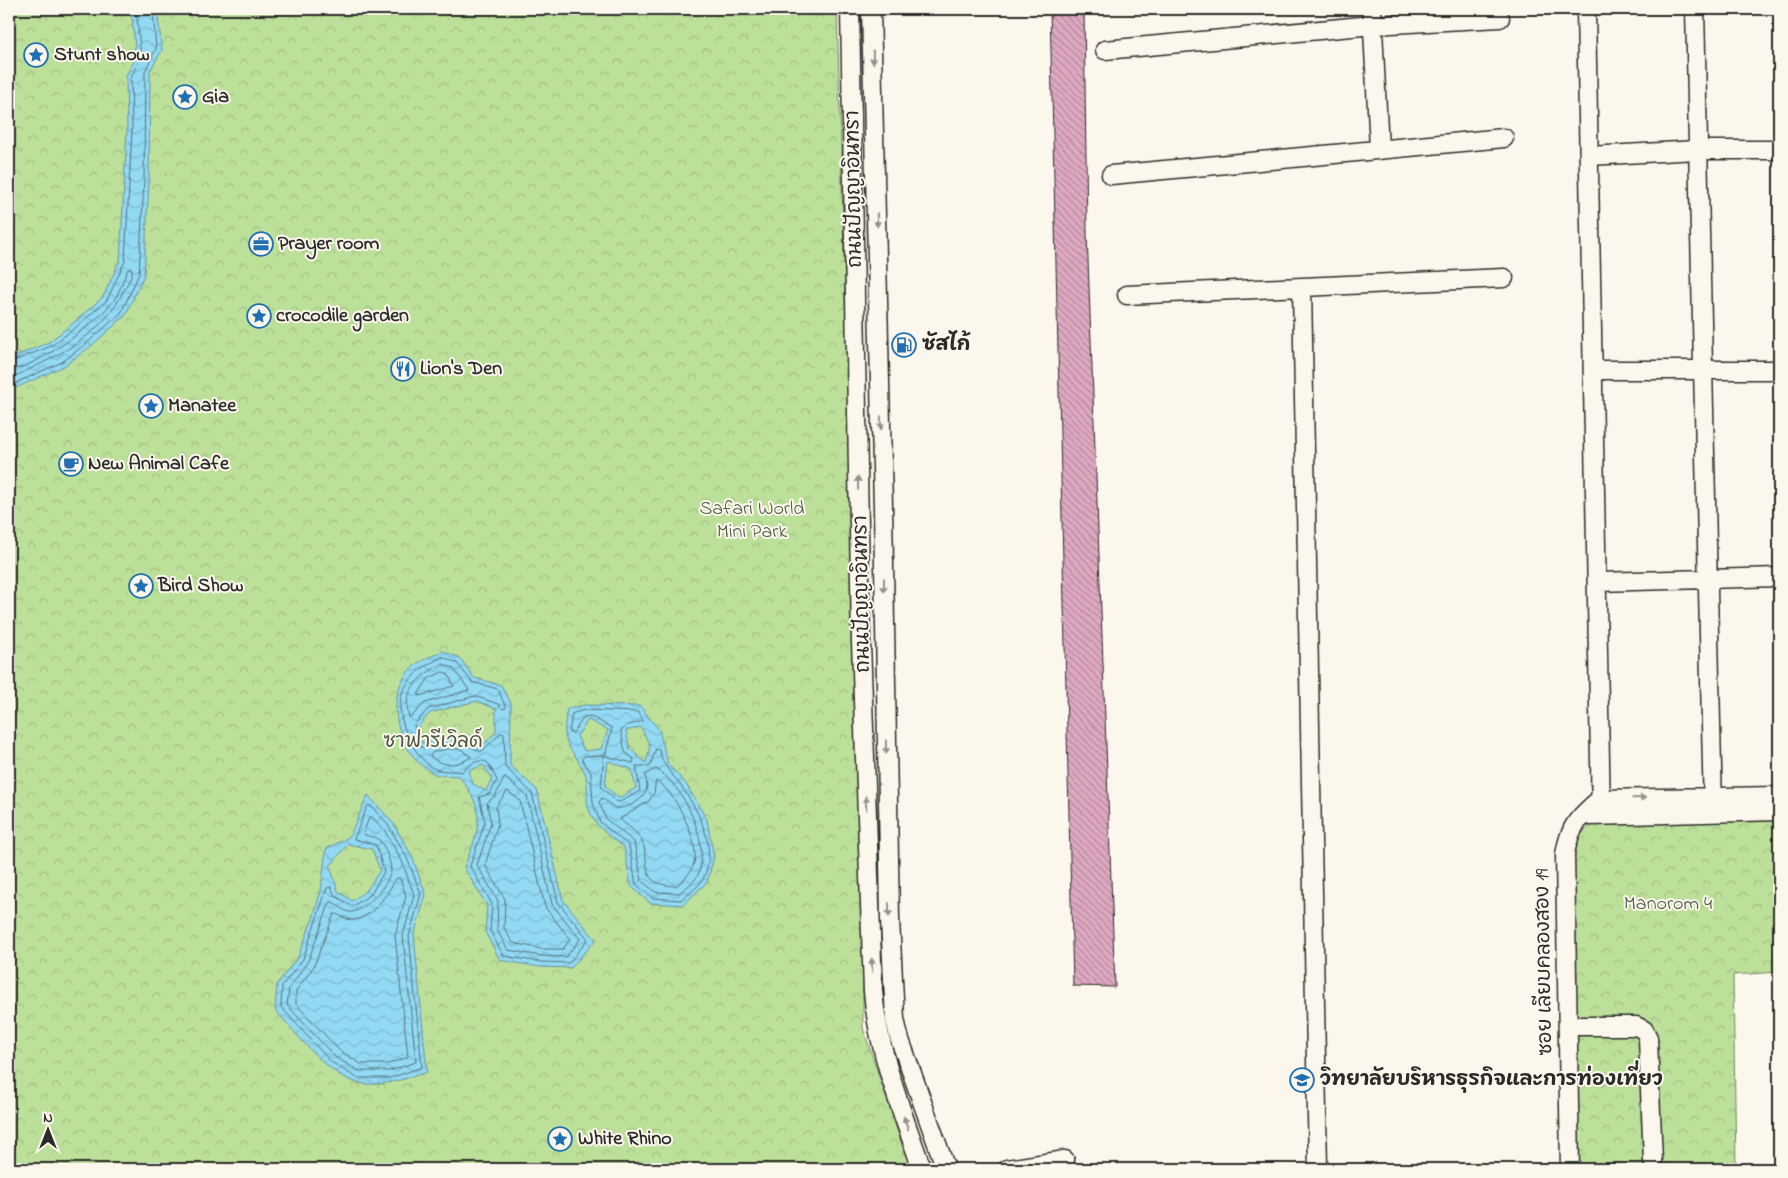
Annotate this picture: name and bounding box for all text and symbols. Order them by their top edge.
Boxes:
place label: Stunt show [54,41,150,70]
place icon: Stunt show [23,42,49,68]
one-way arrow [869,50,877,66]
place label: Gia [202,83,229,112]
place icon: Gia [172,84,198,110]
street label: ถนนปัญญาอินทรา [839,110,871,268]
one-way arrow [873,212,881,228]
place label: Prayer room [278,230,380,260]
office icon: Prayer room [248,231,274,257]
place label: crocodile garden [276,302,409,332]
place icon: crocodile garden [246,303,272,329]
place label: ซัสไก้ [922,330,971,360]
fuel station icon: ซัสไก้ [891,332,917,358]
place label: Lion's Den [420,355,502,384]
restaurant icon: Lion's Den [390,356,416,382]
place label: Manatee [168,392,237,421]
place icon: Manatee [138,393,164,419]
one-way arrow [878,415,886,431]
place label: New Animal Cafe [88,450,230,479]
cafe icon: New Animal Cafe [58,451,84,477]
one-way arrow [854,475,862,491]
park label: Safari World Mini Park [699,495,805,547]
street label: ถนนปัญญาอินทรา [847,515,879,673]
place label: Bird Show [157,572,243,601]
place icon: Bird Show [128,573,154,599]
one-way arrow [880,577,888,593]
park label: ซาฟารีเวิลด์ [383,727,483,757]
one-way arrow [883,740,891,756]
one-way arrow [1631,794,1647,802]
one-way arrow [862,795,870,811]
street label: ซอย เลียบคลองสอง 19 [1529,868,1561,1056]
park label: Manorom 4 [1624,890,1712,919]
one-way arrow [886,902,894,918]
one-way arrow [867,957,875,973]
place label: วิทยาลัยบริหารธุรกิจและการท่องเที่ยว [1320,1060,1663,1095]
school or university icon: วิทยาลัยบริหารธุรกิจและการท่องเที่ยว [1289,1067,1315,1093]
north arrow [22,1106,72,1156]
text: N [43,1108,53,1129]
one-way arrow [902,1115,910,1130]
place label: White Rhino [578,1125,672,1154]
place icon: White Rhino [547,1126,573,1152]

